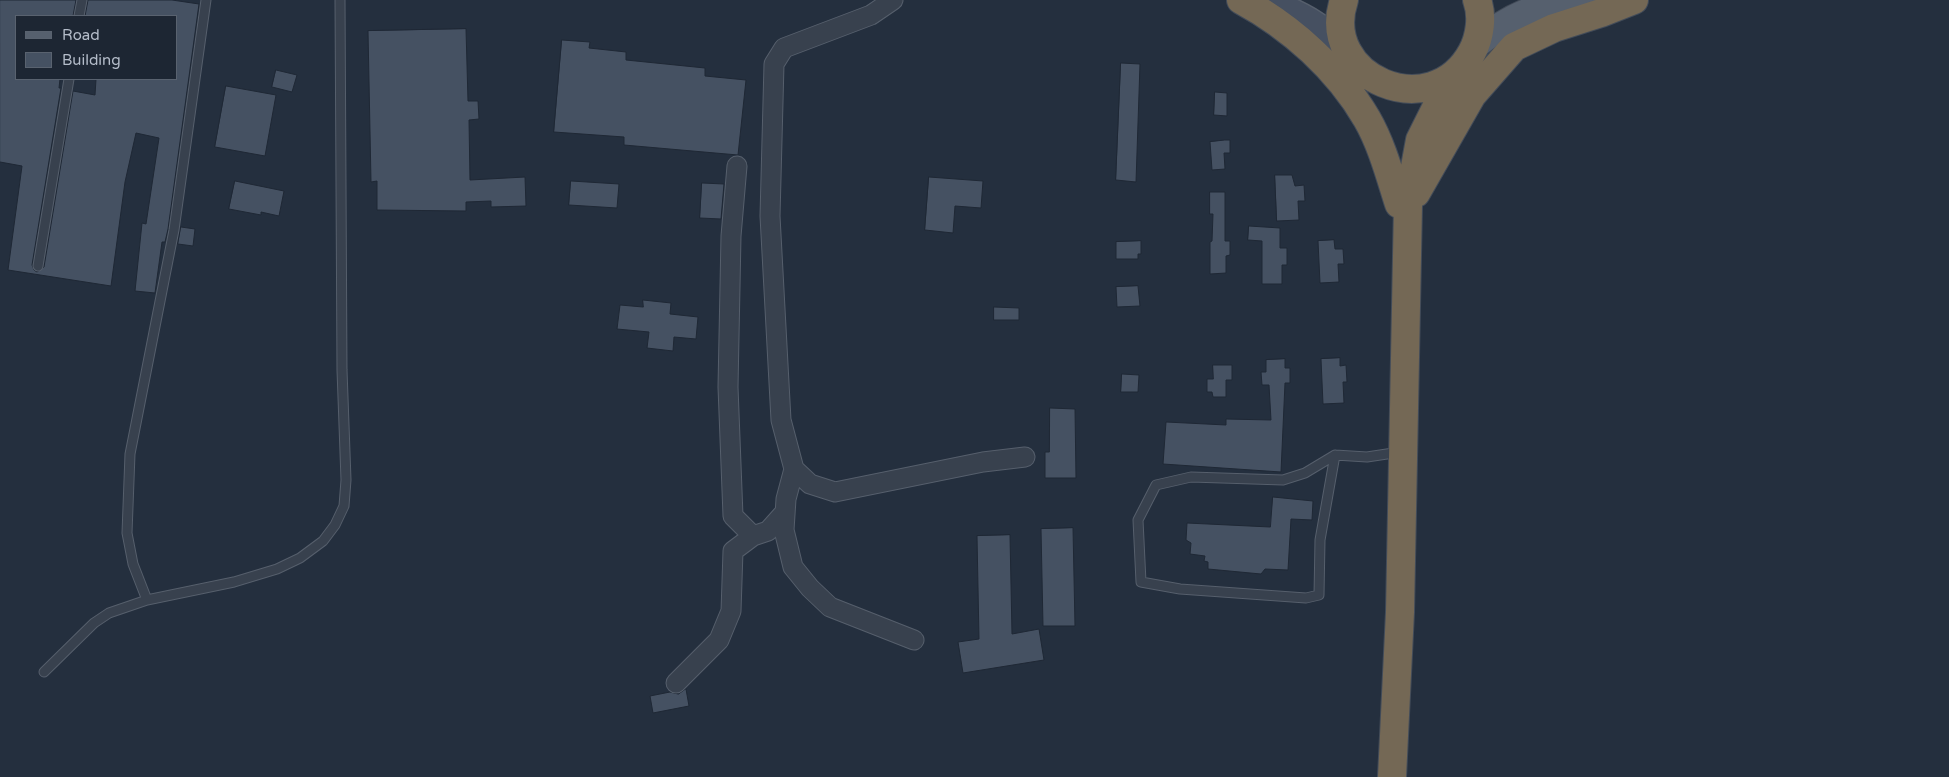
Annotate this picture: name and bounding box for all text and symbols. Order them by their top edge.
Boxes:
legend [15,15,178,80]
text: Road [62,26,100,44]
text: Building [62,51,121,69]

